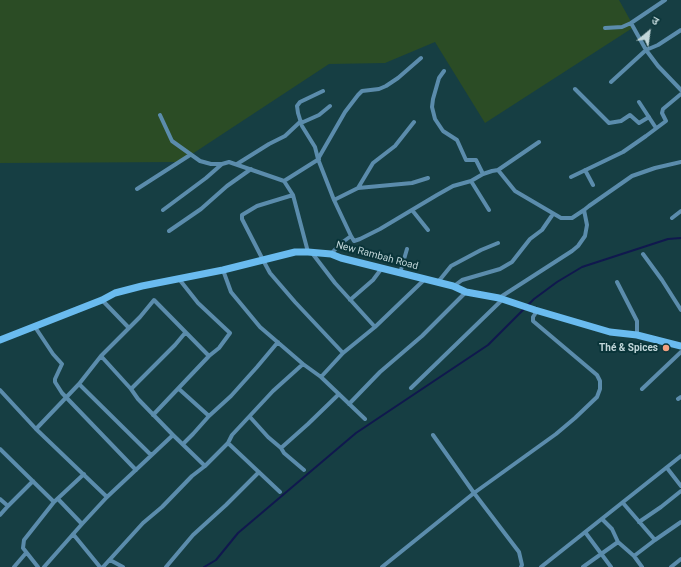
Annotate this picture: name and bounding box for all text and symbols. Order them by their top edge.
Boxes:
north arrow [629,12,669,52]
text: उ [649,14,661,28]
street label: New Rambah Road [334,239,420,273]
place label: Thé & Spices [599,342,658,354]
marker: Thé & Spices [661,343,671,353]

